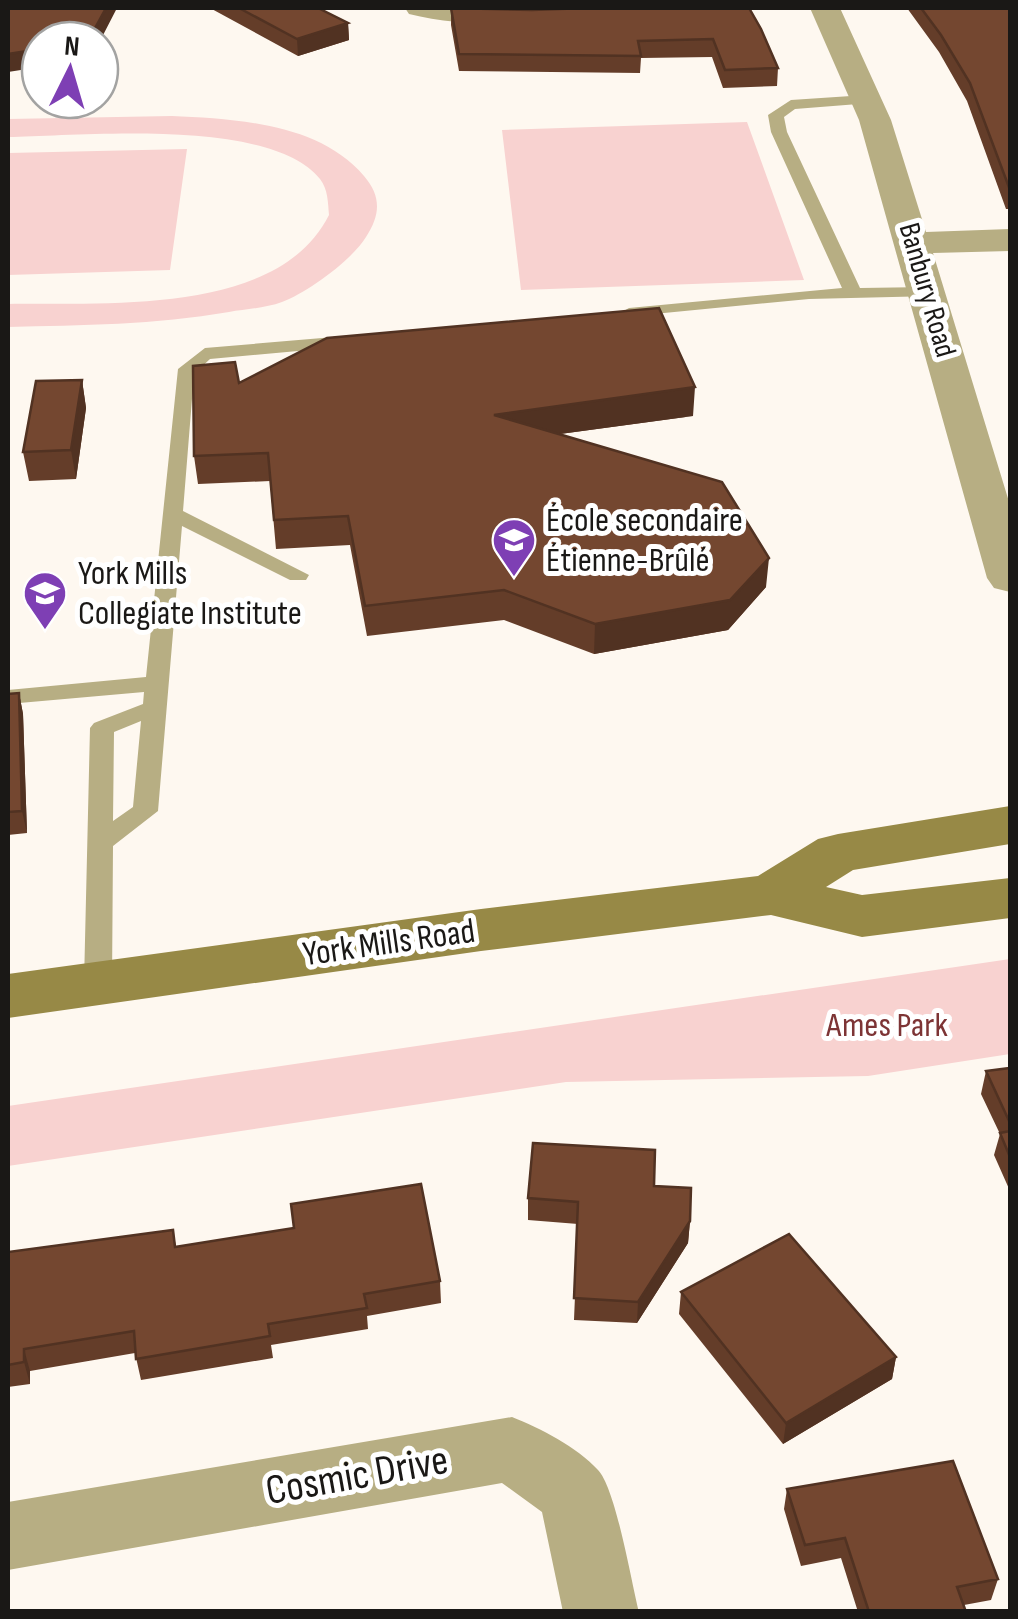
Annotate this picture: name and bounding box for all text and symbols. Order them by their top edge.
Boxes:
north arrow [20,20,120,120]
text: N [63,30,81,64]
street label: Banbury Road [891,219,963,361]
place label: École secondaire Étienne-Brûlé [546,499,743,582]
school or university icon: École secondaire Étienne-Brûlé [491,517,537,578]
place label: York Mills Collegiate Institute [78,552,302,635]
school or university icon: York Mills Collegiate Institute [22,570,68,631]
street label: York Mills Road [300,910,478,976]
park label: Ames Park [825,1004,948,1047]
street label: Cosmic Drive [262,1435,452,1517]

